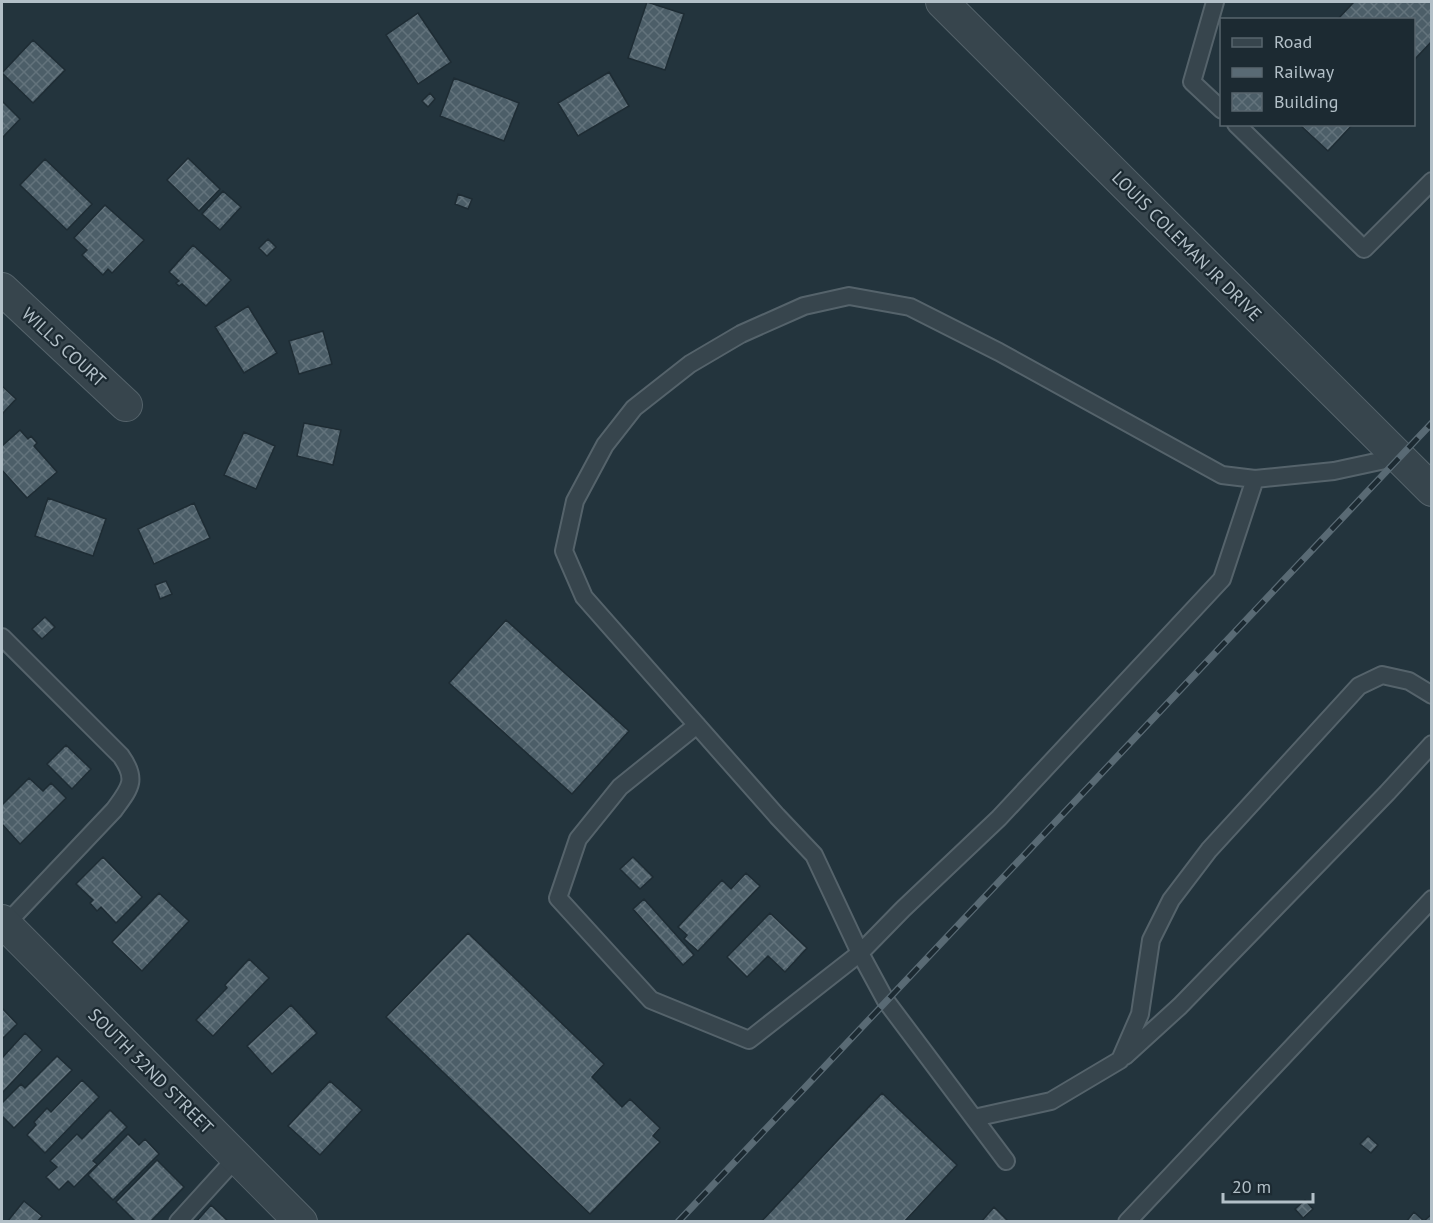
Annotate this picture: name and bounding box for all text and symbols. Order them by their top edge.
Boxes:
legend [1220,18,1415,126]
text: Road [1274,30,1312,53]
text: Railway [1274,60,1335,83]
text: Building [1274,90,1338,113]
street label: LOUIS COLEMAN JR DRIVE [1107,166,1267,326]
street label: WILLS COURT [17,302,111,392]
street label: SOUTH 32ND STREET [83,1003,219,1139]
scale bar [1223,1166,1313,1204]
text: 20 m [1232,1175,1271,1198]

